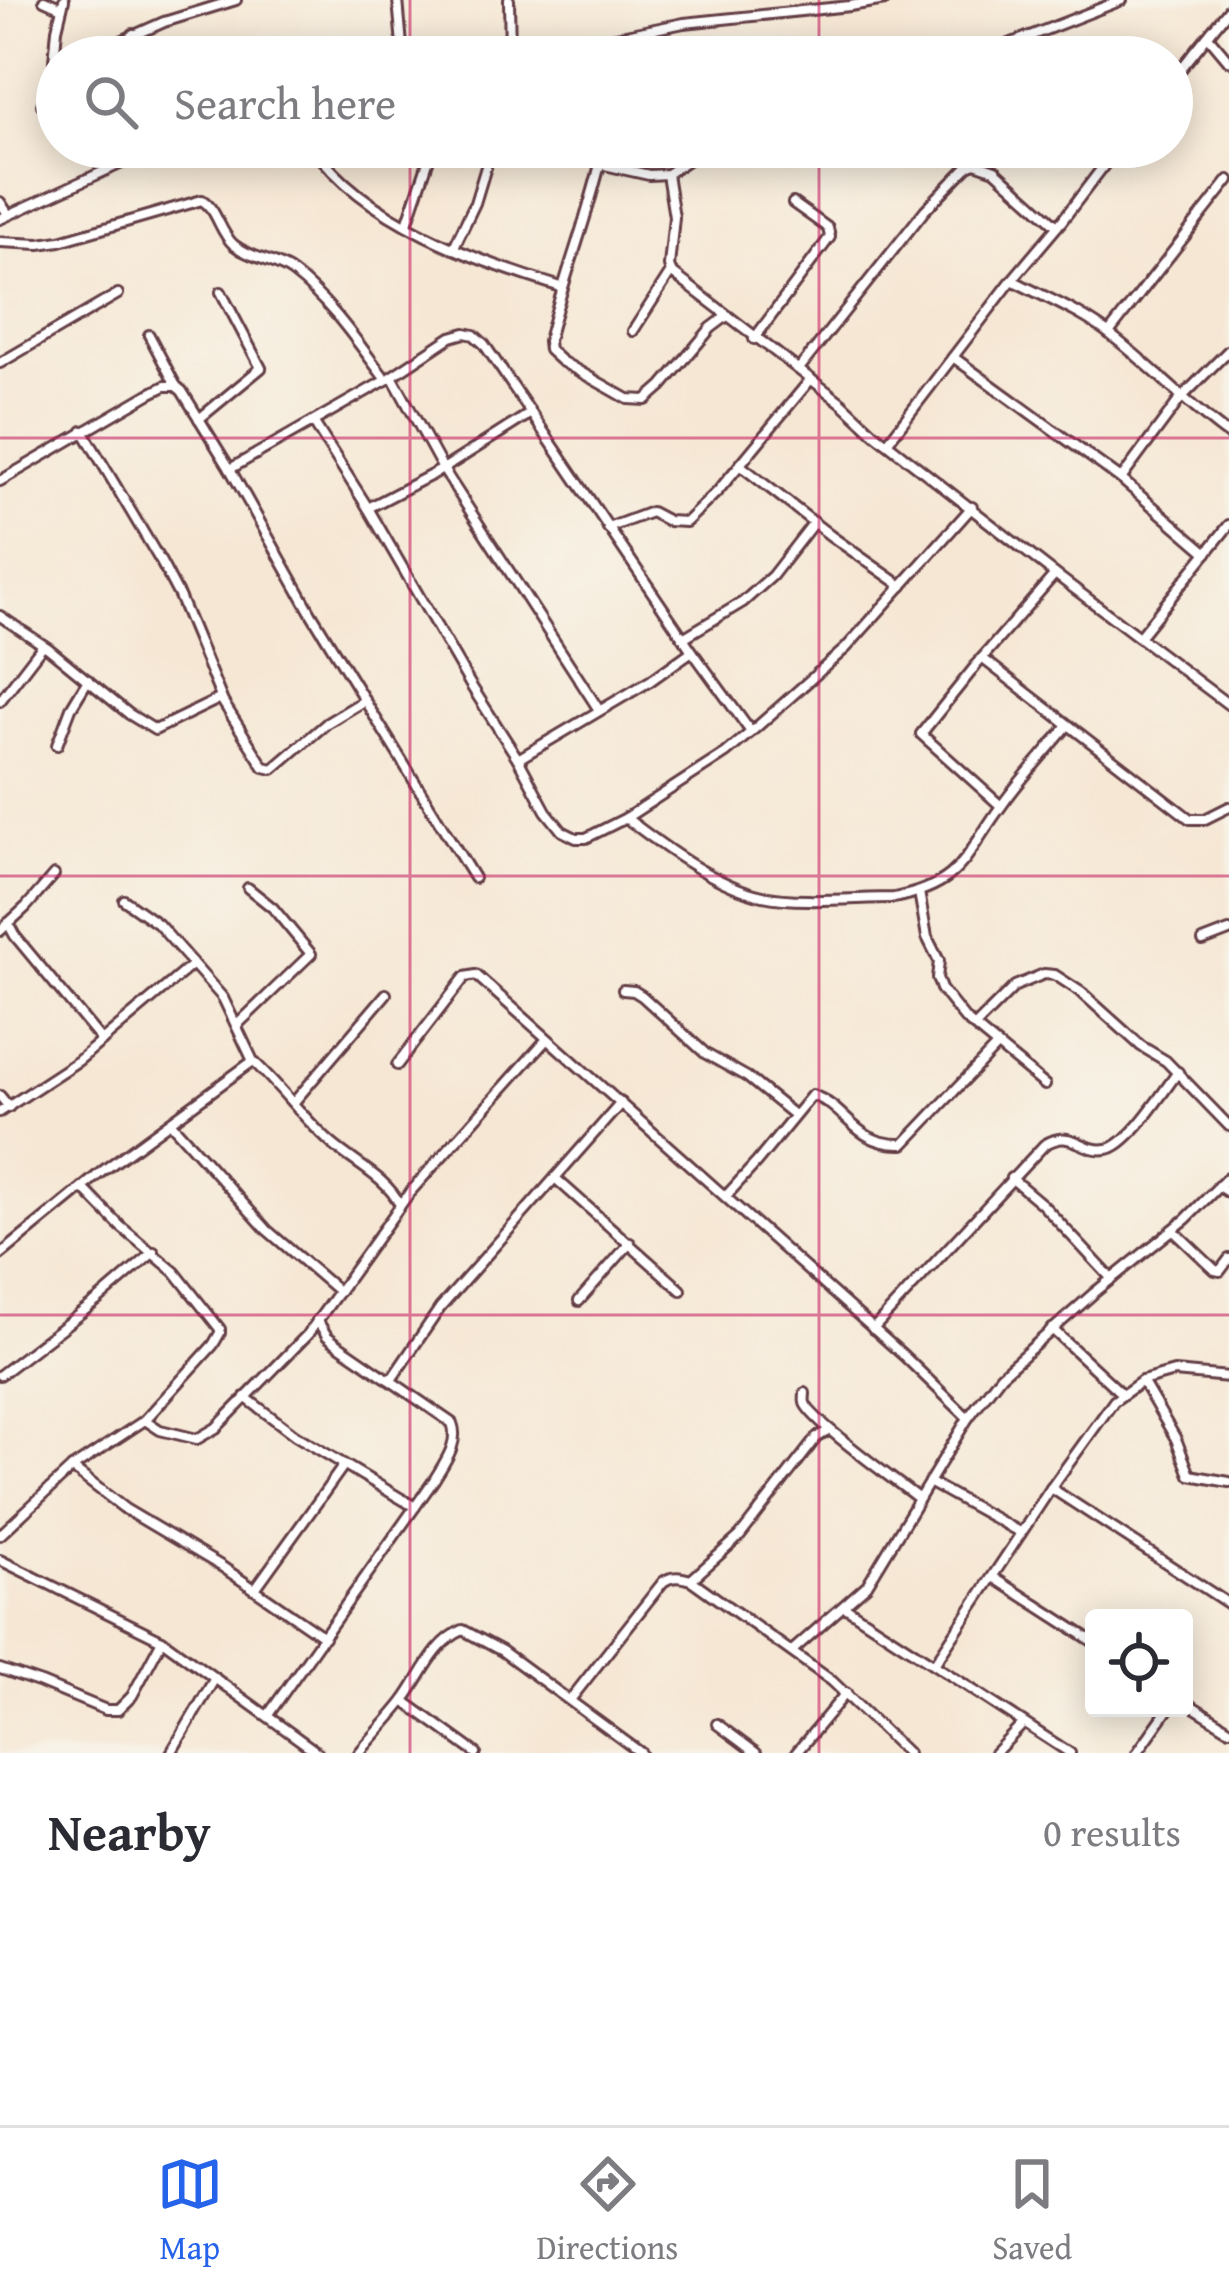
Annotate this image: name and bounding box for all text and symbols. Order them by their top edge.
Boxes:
search box [36,36,1193,168]
icon: search [78,69,144,135]
text: Search here [174,70,396,135]
map controls [1085,1609,1193,1717]
button: locate [1085,1609,1193,1717]
text: Nearby [48,1794,211,1869]
text: 0 results [1043,1803,1181,1860]
tab: Map [157,2151,223,2271]
tab: Directions [537,2151,678,2271]
tab: Saved [992,2151,1072,2271]

